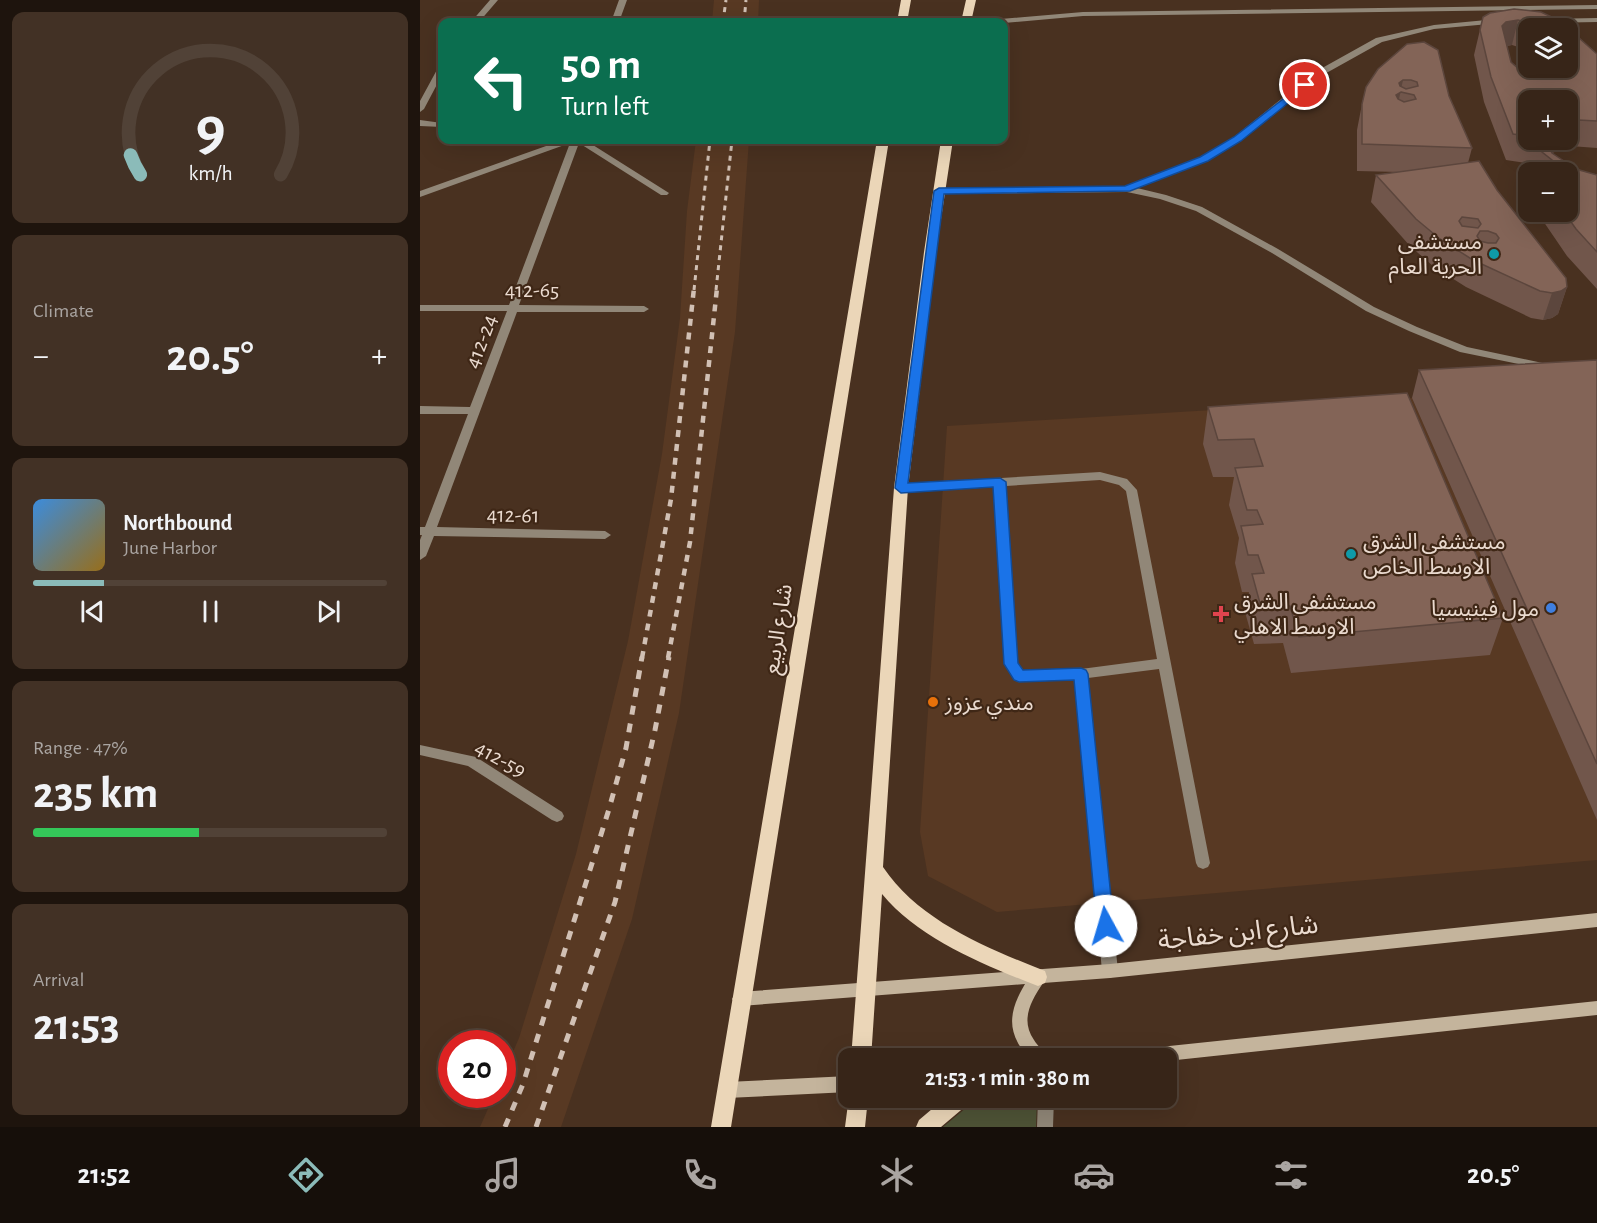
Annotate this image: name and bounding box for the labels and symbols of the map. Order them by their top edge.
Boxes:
pin [1279,59,1330,110]
place label: مستشفى الحرية العام [1389,231,1482,283]
marker: مستشفى الحرية العام [1487,247,1501,261]
street label: 412-65 [505,279,559,301]
street label: 412-24 [461,312,501,371]
street label: 412-61 [486,504,540,526]
place label: مستشفى الشرق الاوسط الخاص [1363,531,1506,579]
marker: مستشفى الشرق الاوسط الخاص [1344,547,1358,561]
street label: شارع الربيع [760,582,801,677]
place label: مستشفى الشرق الاوسط الاهلي [1234,591,1377,643]
place label: مول فينيسيا [1431,598,1539,621]
marker: مول فينيسيا [1544,601,1558,615]
marker: مستشفى الشرق الاوسط الاهلي [1212,605,1230,623]
place label: مندي عزوز [944,692,1034,719]
marker: مندي عزوز [926,695,940,709]
street label: 412-59 [471,736,530,782]
position arrow [1074,894,1138,958]
street label: شارع ابن خفاجة [1157,911,1320,960]
speed limit sign: 20 [438,1030,516,1108]

